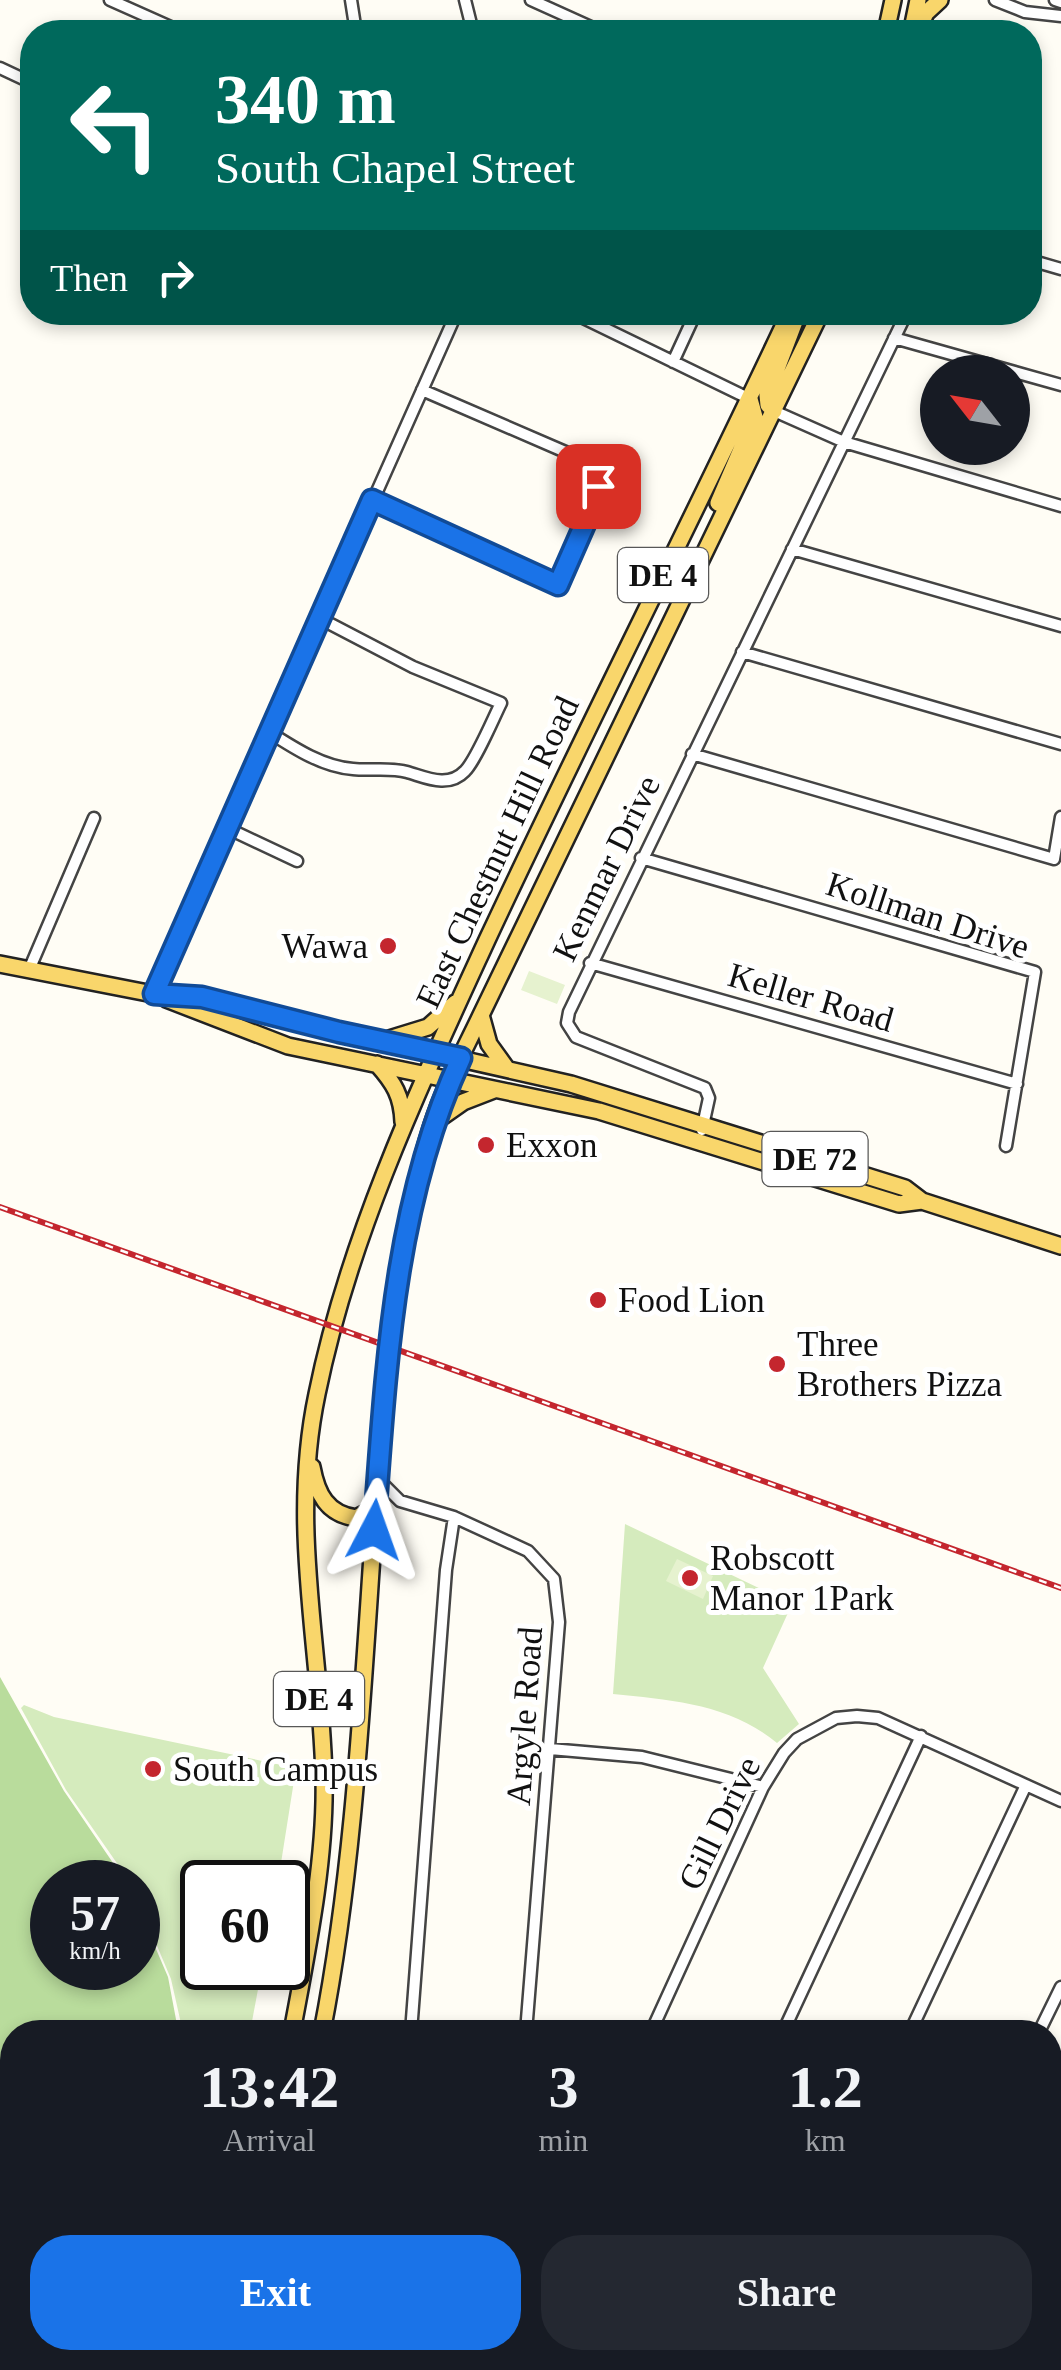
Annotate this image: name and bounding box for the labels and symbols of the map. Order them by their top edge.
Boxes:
north arrow [920,355,1030,465]
pin [556,444,641,529]
road number: DE 4 [618,548,708,602]
street label: East Chestnut Hill Road [408,690,587,1014]
street label: Kenmar Drive [545,769,668,967]
street label: Kollman Drive [822,864,1034,967]
place label: Wawa [281,927,368,966]
marker: Wawa [377,935,399,957]
street label: Keller Road [724,955,898,1040]
place label: Exxon [506,1126,597,1165]
road number: DE 72 [762,1132,868,1186]
marker: Exxon [475,1134,497,1156]
place label: Food Lion [618,1281,765,1320]
marker: Food Lion [587,1289,609,1311]
place label: Three Brothers Pizza [797,1325,1003,1404]
marker: Three Brothers Pizza [766,1353,788,1375]
position arrow [322,1478,426,1582]
place label: Robscott Manor 1Park [710,1539,894,1618]
marker: Robscott Manor 1Park [679,1567,701,1589]
street label: Argyle Road [499,1625,550,1807]
road number: DE 4 [274,1672,364,1726]
place label: South Campus [173,1750,378,1789]
street label: Gill Drive [671,1750,768,1896]
marker: South Campus [142,1758,164,1780]
speed limit sign: 60 [180,1860,310,1990]

